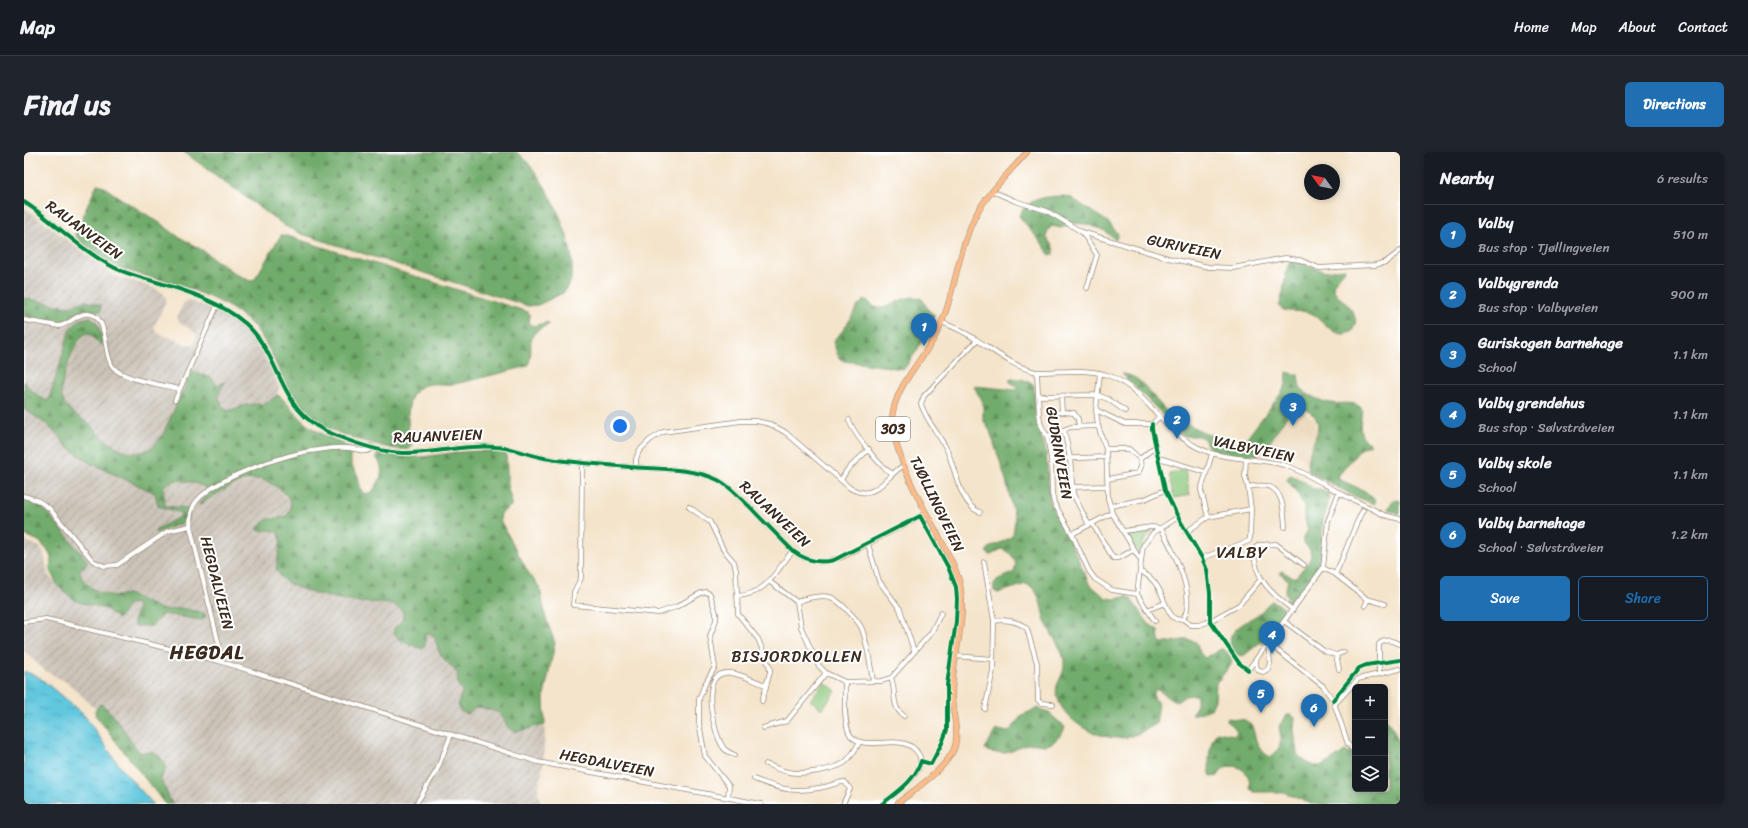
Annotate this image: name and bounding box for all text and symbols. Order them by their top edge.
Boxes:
text: Map [20,11,55,44]
text: Home [1514,15,1549,40]
text: Map [1571,15,1597,40]
text: About [1619,15,1656,40]
text: Contact [1678,15,1728,40]
text: Find us [24,80,111,129]
button: Directions [1625,82,1724,127]
text: Nearby [1440,163,1494,193]
north arrow [1304,164,1340,200]
text: 6 results [1657,167,1708,190]
street label: RAUANVEIEN [40,193,128,267]
text: Valby [1478,210,1513,236]
text: 1 [1450,223,1456,246]
text: 510 m [1673,223,1708,246]
street label: GURIVEIEN [1145,226,1224,268]
text: Bus stop · Tjøllingveien [1478,236,1609,259]
text: Valbygrenda [1478,270,1558,296]
text: 2 [1449,283,1457,306]
text: 900 m [1670,283,1708,306]
text: Bus stop · Valbyveien [1478,296,1598,319]
pin: 1 [911,313,937,346]
text: Guriskogen barnehage [1478,330,1623,356]
text: 3 [1449,343,1457,366]
text: 1.1 km [1673,343,1708,366]
text: School [1478,356,1516,379]
text: Valby grendehus [1478,390,1585,416]
pin: 3 [1280,393,1306,426]
text: 4 [1449,403,1457,426]
text: 1.1 km [1673,403,1708,426]
street label: GUDRINVEIEN [1038,404,1080,502]
pin: 2 [1164,406,1190,439]
your location [610,416,630,436]
text: Bus stop · Sølvstråveien [1478,416,1614,439]
road number: 303 [876,417,910,441]
street label: RAUANVEIEN [393,421,484,451]
street label: VALBYVEIEN [1211,428,1297,470]
text: Valby skole [1478,450,1552,476]
street label: TJØLLINGVEIEN [902,451,972,557]
text: 5 [1449,463,1457,486]
text: 1.1 km [1673,463,1708,486]
street label: RAUANVEIEN [733,474,817,554]
text: School [1478,476,1516,499]
text: Valby barnehage [1478,510,1585,536]
text: 6 [1449,523,1457,546]
text: 1.2 km [1671,523,1708,546]
street label: HEGDALVEIEN [193,533,241,633]
text: School · Sølvstråveien [1478,536,1604,559]
district label: VALBY [1216,537,1268,567]
button: Save [1440,576,1570,621]
button: Share [1578,576,1708,621]
pin: 4 [1259,621,1285,654]
district label: HEGDAL [169,636,244,669]
district label: BISJORDKOLLEN [731,642,863,671]
pin: 5 [1248,680,1274,713]
map controls [1352,684,1388,792]
button: + [1352,684,1388,720]
pin: 6 [1301,694,1327,727]
button: − [1352,720,1388,756]
street label: HEGDALVEIEN [557,741,657,785]
button: layers [1352,756,1388,792]

